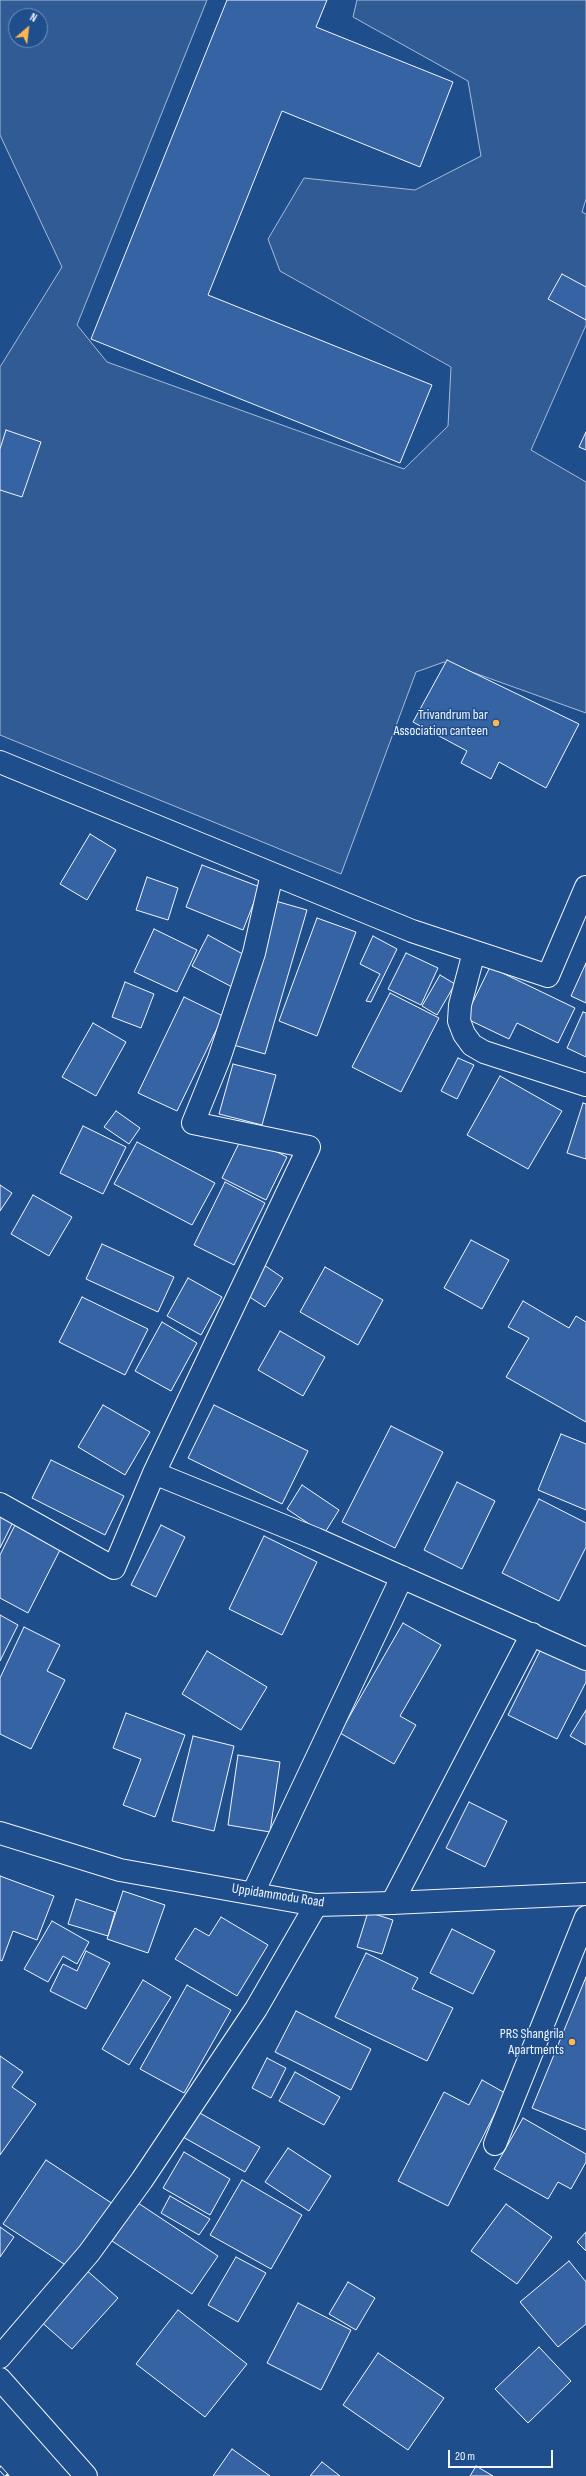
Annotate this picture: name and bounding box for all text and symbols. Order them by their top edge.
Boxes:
north arrow [8,8,48,48]
text: N [28,11,39,25]
place label: Trivandrum bar Association canteen [393,707,488,740]
marker: Trivandrum bar Association canteen [491,718,501,728]
street label: Uppidammodu Road [231,1880,325,1912]
place label: PRS Shangrila Apartments [500,2026,564,2058]
marker: PRS Shangrila Apartments [567,2037,577,2047]
scale bar [450,2442,555,2468]
text: 20 m [455,2449,475,2464]

